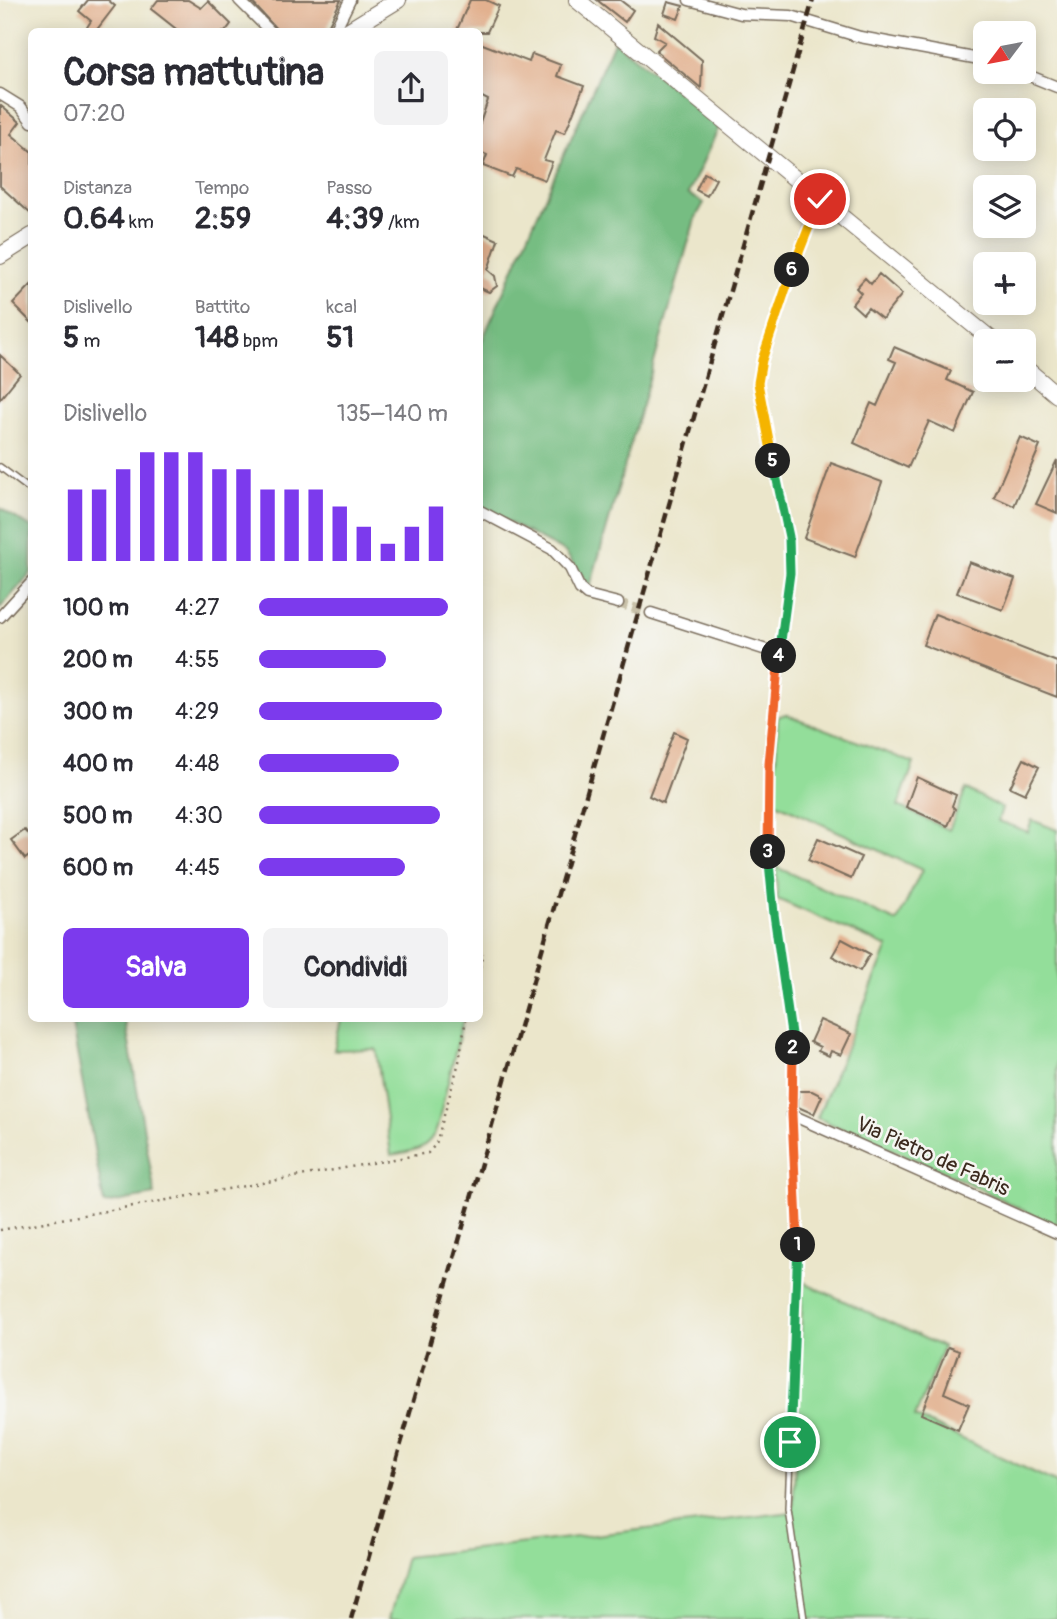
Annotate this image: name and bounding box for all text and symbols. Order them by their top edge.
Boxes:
north arrow [973,21,1036,84]
map controls [973,21,1036,392]
text: Corsa mattutina [63,49,324,97]
button: share [374,51,448,125]
button: locate [973,98,1036,161]
text: 07:20 [63,99,126,128]
pin [790,169,850,229]
button: layers [973,175,1036,238]
text: Distanza [63,176,132,200]
text: Tempo [195,176,249,200]
text: Passo [326,176,372,200]
icon: check [801,180,839,218]
text: 0.64 [63,200,125,237]
text: 2:59 [195,200,251,237]
text: 4:39 [326,200,384,237]
text: km [125,210,154,234]
text: /km [384,210,420,234]
pin: 6 [774,252,810,288]
button: + [973,252,1036,315]
text: 6 [786,257,797,281]
text: Dislivello [63,295,132,319]
text: Battito [195,295,250,319]
text: kcal [326,295,357,319]
text: 5 [63,319,79,356]
text: 148 [195,319,239,356]
text: 51 [326,319,354,356]
text: m [79,329,100,353]
text: bpm [239,329,278,353]
button: − [973,329,1036,392]
text: Dislivello [63,399,147,428]
text: 135–140 m [337,399,448,428]
pin: 5 [756,444,790,478]
text: 5 [767,448,778,472]
text: 100 m [63,593,129,622]
text: 4:27 [175,593,220,622]
pin: 4 [762,638,796,674]
text: 4 [773,643,784,667]
text: 200 m [63,645,133,674]
text: 4:55 [175,645,219,674]
text: 300 m [63,697,133,726]
text: 4:29 [175,697,219,726]
text: 400 m [63,749,133,778]
text: 4:48 [175,749,219,778]
text: 500 m [63,801,132,830]
text: 4:30 [175,801,223,830]
pin: 3 [750,834,786,870]
text: 3 [762,839,773,863]
text: 600 m [63,853,133,882]
text: 4:45 [175,853,220,882]
button: Salva [63,928,249,1008]
button: Condividi [263,928,448,1008]
pin: 2 [776,1030,810,1066]
text: 2 [787,1035,798,1059]
street label: Via Pietro de Fabris [852,1111,1014,1203]
pin: 1 [780,1228,816,1262]
text: 1 [794,1232,801,1256]
pin [760,1412,820,1472]
icon: arrive [771,1423,809,1461]

